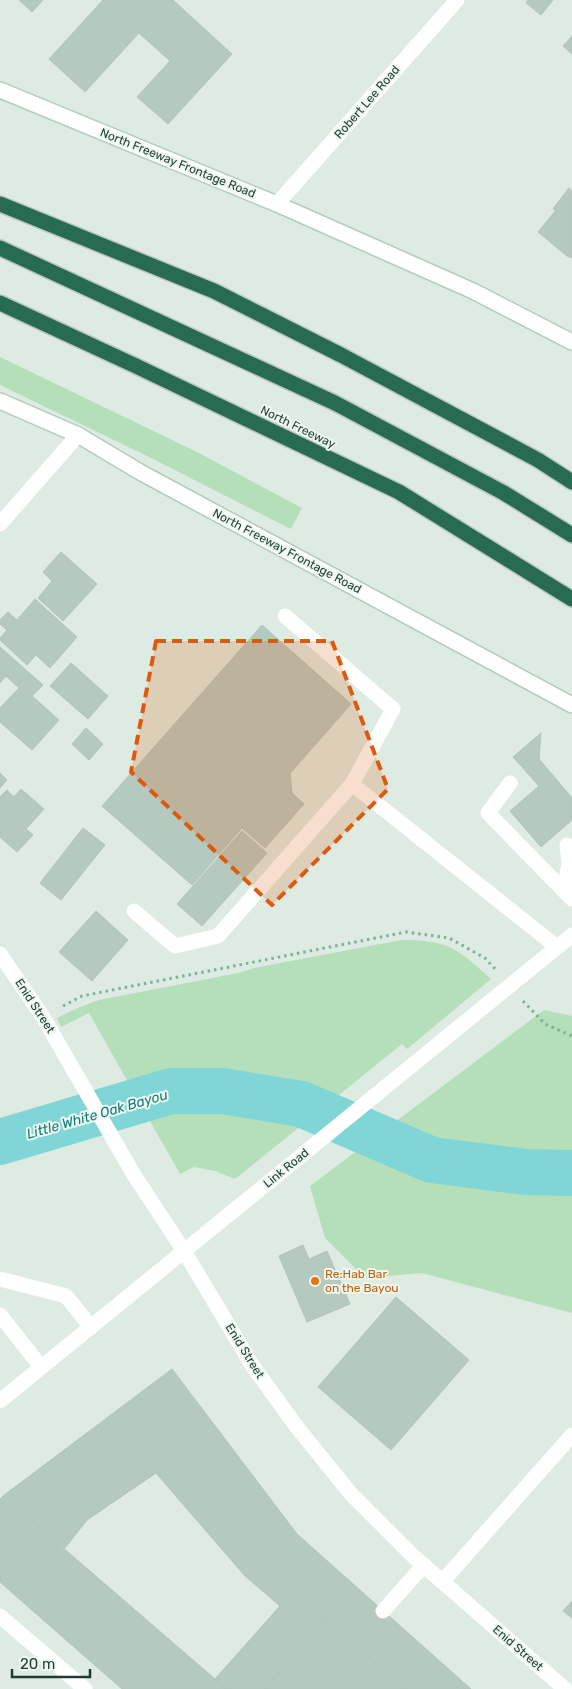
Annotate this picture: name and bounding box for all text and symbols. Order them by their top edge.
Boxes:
street label: Robert Lee Road [331,63,403,141]
street label: North Freeway Frontage Road [98,125,258,201]
street label: North Freeway [258,403,338,451]
street label: North Freeway Frontage Road [210,506,364,596]
street label: Enid Street [12,976,58,1036]
water label: Little White Oak Bayou [25,1086,170,1143]
street label: Link Road [260,1145,312,1191]
place label: Re:Hab Bar on the Bayou [325,1267,399,1295]
marker: Re:Hab Bar on the Bayou [309,1275,321,1287]
street label: Enid Street [223,1321,268,1381]
street label: Enid Street [490,1622,546,1674]
scale bar [12,1646,90,1678]
text: 20 m [20,1655,55,1673]

